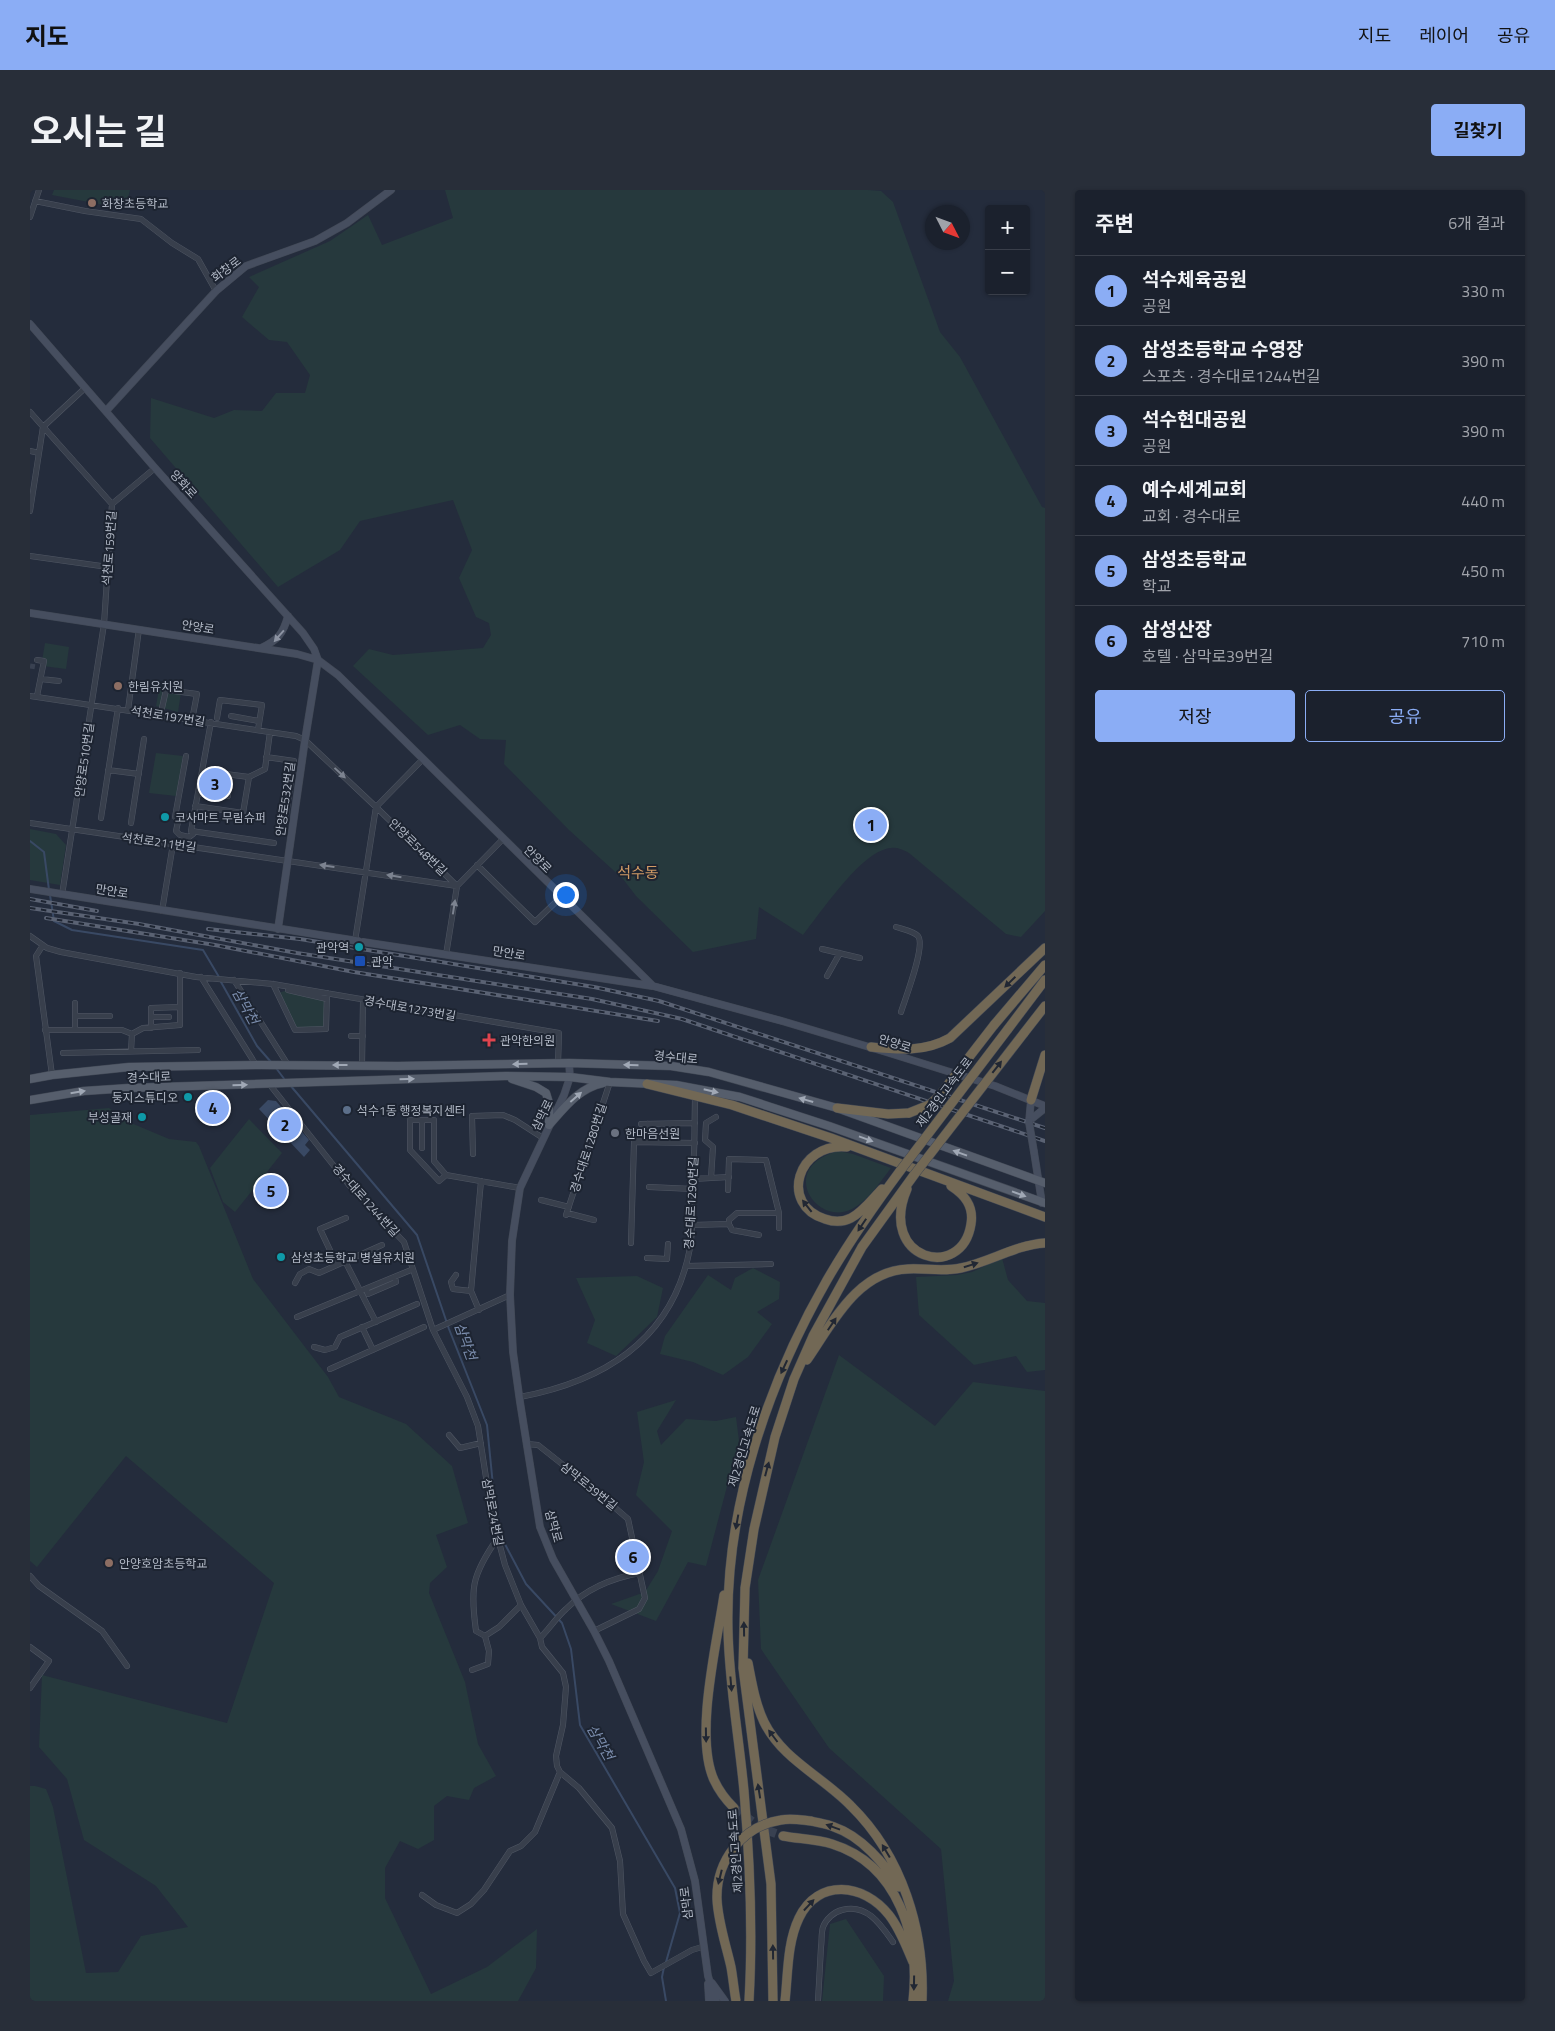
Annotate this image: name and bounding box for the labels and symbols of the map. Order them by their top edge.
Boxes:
place label: 화창초등학교 [102,194,168,213]
marker: 화창초등학교 [86,197,98,209]
north arrow [925,205,970,250]
street label: 화창로 [207,251,245,287]
street label: 양화로 [166,465,202,503]
street label: 석천로159번길 [97,510,121,586]
street label: 안양로 [180,615,216,639]
one-way arrow [273,629,284,642]
place label: 한림유치원 [128,677,183,696]
marker: 한림유치원 [112,680,124,692]
street label: 석천로197번길 [129,701,207,731]
street label: 안양로510번길 [69,721,99,799]
street label: 안양로532번길 [270,760,300,838]
pin: 3 [199,765,231,803]
one-way arrow [334,767,346,779]
pin: 1 [855,806,887,844]
place label: 코사마트 무림슈퍼 [175,808,266,827]
marker: 코사마트 무림슈퍼 [159,811,171,823]
street label: 안양로548번길 [384,814,452,880]
street label: 석천로211번길 [120,827,198,857]
street label: 안양로 [520,841,556,877]
district label: 석수동 [617,861,659,884]
one-way arrow [318,862,334,870]
one-way arrow [386,872,402,880]
street label: 만안로 [94,879,130,903]
your location [553,882,579,908]
one-way arrow [451,898,459,914]
place label: 관악역 [316,938,349,957]
marker: 관악역 [353,941,365,953]
street label: 만안로 [491,941,527,965]
place label: 관악 [371,952,393,971]
marker: 관악 [353,954,367,968]
one-way arrow [1004,976,1016,988]
water label: 삼막천 [227,984,265,1029]
street label: 경수대로1273번길 [362,991,458,1025]
street label: 안양로 [876,1029,914,1057]
place label: 관악한의원 [500,1031,555,1050]
marker: 관악한의원 [482,1033,496,1047]
street label: 경수대로 [653,1046,699,1068]
street label: 제2경인고속도로 [911,1053,977,1131]
one-way arrow [512,1060,528,1068]
one-way arrow [332,1061,348,1069]
one-way arrow [623,1061,639,1069]
one-way arrow [992,1061,1003,1074]
street label: 경수대로 [127,1067,171,1087]
one-way arrow [399,1075,415,1083]
one-way arrow [233,1081,249,1089]
one-way arrow [703,1087,718,1095]
one-way arrow [70,1088,86,1096]
place label: 둥지스튜디오 [112,1088,178,1107]
pin: 4 [197,1089,229,1127]
marker: 둥지스튜디오 [182,1091,194,1103]
one-way arrow [569,1091,581,1103]
one-way arrow [799,1095,814,1103]
street label: 삼막로 [526,1096,558,1134]
place label: 석수1동 행정복지센터 [357,1101,466,1120]
street label: 경수대로1280번길 [565,1101,611,1195]
marker: 석수1동 행정복지센터 [341,1104,353,1116]
pin: 2 [269,1106,301,1144]
place label: 부성골재 [88,1108,132,1127]
marker: 부성골재 [136,1111,148,1123]
place label: 한마음선원 [625,1124,680,1143]
marker: 한마음선원 [609,1127,621,1139]
one-way arrow [859,1135,874,1143]
one-way arrow [952,1149,967,1157]
street label: 경수대로1290번길 [679,1156,703,1250]
street label: 경수대로1244번길 [328,1159,404,1241]
pin: 5 [255,1172,287,1210]
one-way arrow [1012,1190,1027,1198]
one-way arrow [801,1199,812,1212]
one-way arrow [857,1218,867,1232]
place label: 삼성초등학교 병설유치원 [291,1248,415,1267]
marker: 삼성초등학교 병설유치원 [275,1251,287,1263]
one-way arrow [964,1261,979,1269]
one-way arrow [827,1317,837,1331]
water label: 삼막천 [450,1319,483,1364]
one-way arrow [780,1360,789,1375]
street label: 제2경인고속도로 [723,1403,765,1489]
street label: 삼막로39번길 [556,1457,622,1515]
one-way arrow [763,1461,771,1476]
street label: 삼막로24번길 [477,1476,509,1548]
street label: 삼막로 [540,1507,568,1545]
one-way arrow [732,1515,740,1531]
pin: 6 [617,1538,649,1576]
place label: 안양호암초등학교 [119,1554,207,1573]
marker: 안양호암초등학교 [103,1557,115,1569]
one-way arrow [740,1621,748,1637]
one-way arrow [728,1676,736,1692]
water label: 삼막천 [582,1720,620,1765]
one-way arrow [702,1727,710,1743]
one-way arrow [768,1730,779,1743]
one-way arrow [754,1782,762,1798]
street label: 제2경인고속도로 [723,1808,747,1894]
one-way arrow [825,1823,840,1831]
one-way arrow [882,1844,890,1859]
one-way arrow [716,1869,724,1884]
street label: 삼막로 [675,1885,697,1921]
one-way arrow [803,1899,815,1911]
one-way arrow [769,1944,777,1960]
one-way arrow [910,1975,918,1991]

